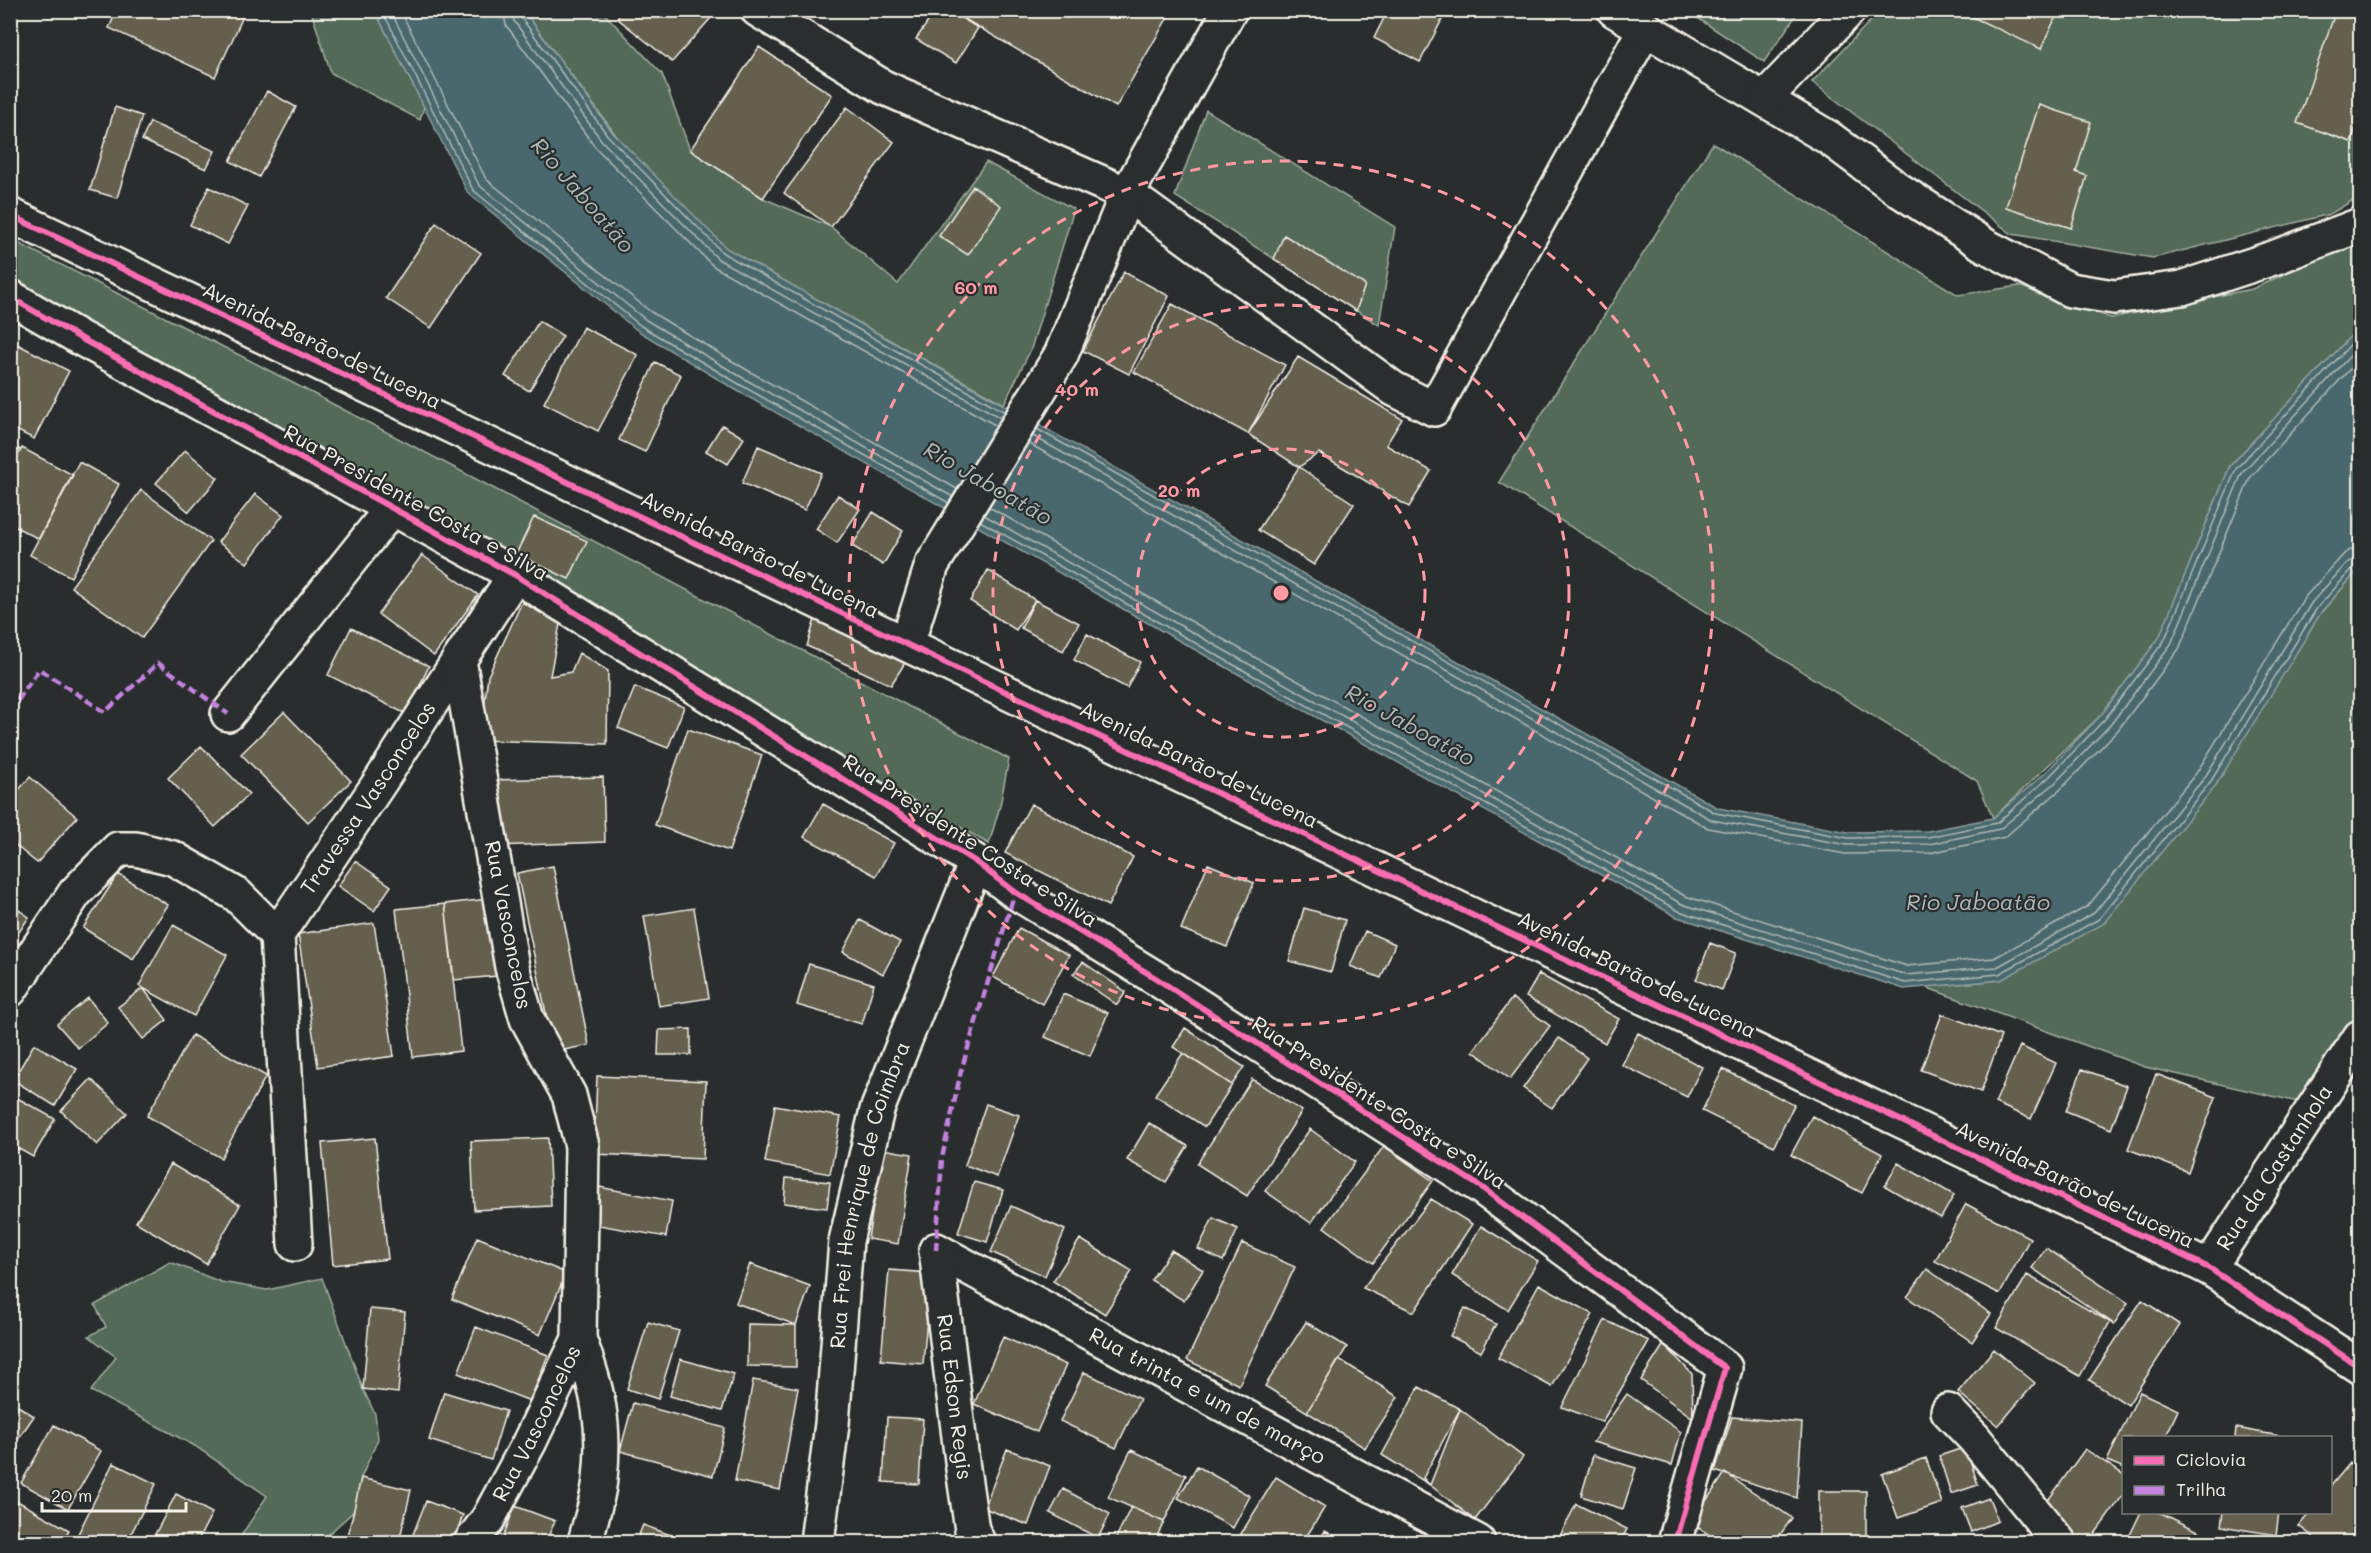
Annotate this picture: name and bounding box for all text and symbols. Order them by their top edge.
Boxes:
water label: Rio Jaboatão [525,131,642,258]
street label: Avenida Barão de Lucena [199,275,446,414]
text: 60 m [954,275,998,299]
text: 40 m [1055,377,1099,401]
street label: Rua Presidente Costa e Silva [280,417,554,586]
water label: Rio Jaboatão [919,434,1058,531]
text: 20 m [1158,478,1200,502]
street label: Avenida Barão de Lucena [637,484,884,623]
centre of rings [1271,583,1291,603]
water label: Rio Jaboatão [1340,677,1480,772]
street label: Avenida Barão de Lucena [1076,694,1323,833]
street label: Travessa Vasconcelos [293,696,441,899]
street label: Rua Presidente Costa e Silva [838,747,1103,932]
street label: Rua Vasconcelos [480,838,539,1011]
water label: Rio Jaboatão [1906,887,2050,916]
street label: Avenida Barão de Lucena [1514,904,1761,1043]
street label: Rua Presidente Costa e Silva [1247,1009,1512,1194]
street label: Rua Frei Henrique de Coimbra [823,1037,915,1350]
street label: Rua da Castanhola [2209,1079,2337,1255]
street label: Avenida Barão de Lucena [1952,1114,2199,1253]
street label: Rua Edson Regis [932,1312,979,1481]
street label: Rua trinta e um de março [1085,1320,1331,1469]
street label: Rua Vasconcelos [485,1340,586,1506]
legend [2122,1436,2332,1514]
text: Ciclovia [2176,1447,2246,1471]
scale bar [42,1475,186,1513]
text: Trilha [2176,1477,2226,1501]
text: 20 m [51,1483,92,1507]

